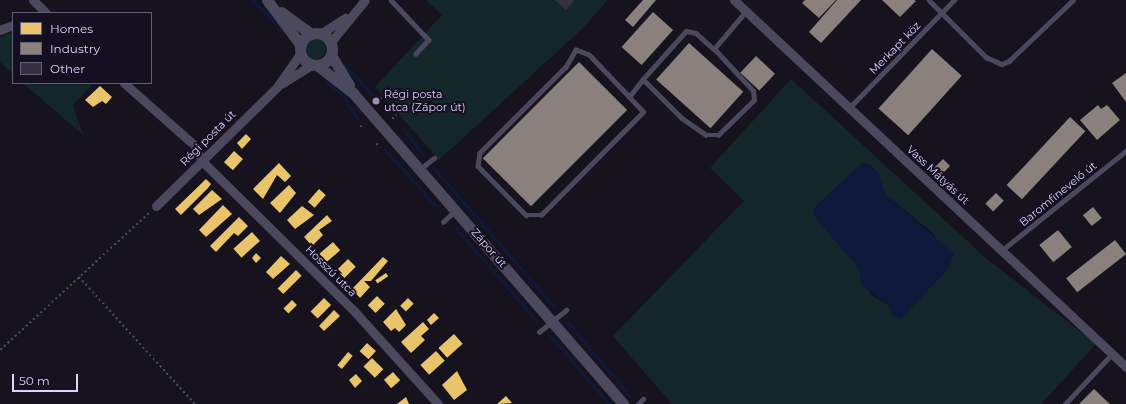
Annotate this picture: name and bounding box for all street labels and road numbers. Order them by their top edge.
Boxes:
street label: Merkapt köz [867,19,923,77]
street label: Régi posta út [177,107,239,169]
street label: Vass Mátyás út [904,143,972,207]
street label: Baromfinevelő út [1017,159,1099,229]
street label: Zápor út [469,226,509,270]
street label: Hosszú utca [303,243,359,299]

